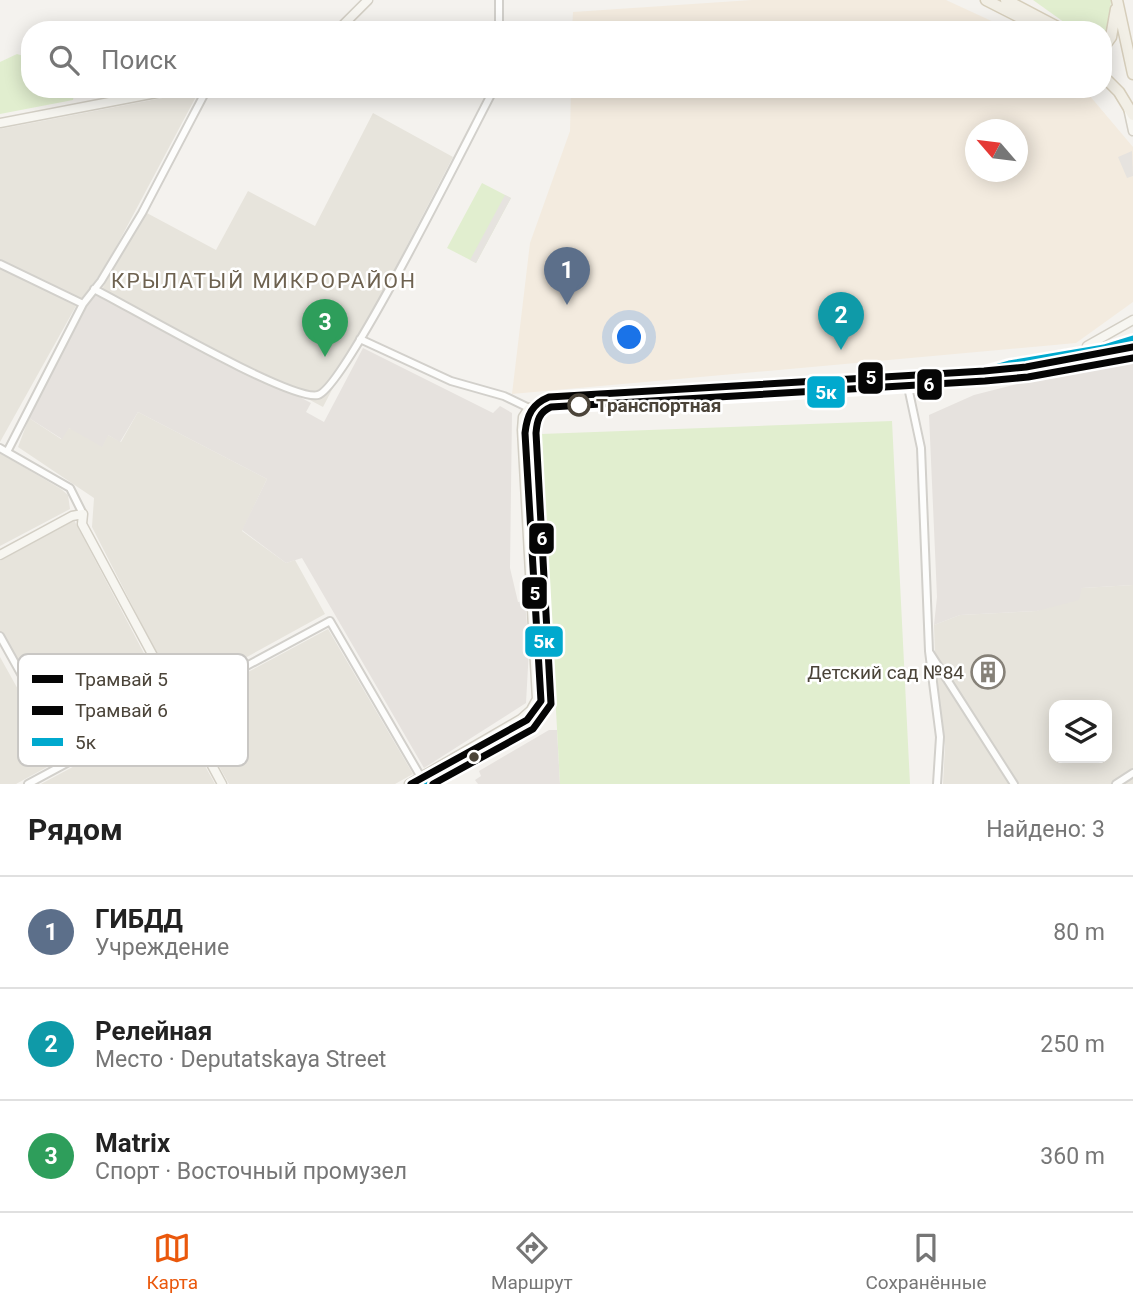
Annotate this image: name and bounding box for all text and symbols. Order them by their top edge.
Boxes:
search box [21,21,1112,98]
icon: search [45,41,83,79]
text: Поиск [101,45,177,75]
north arrow [965,119,1028,182]
pin: 1 [544,247,590,305]
district label: КРЫЛАТЫЙ МИКРОРАЙОН [111,269,417,293]
pin: 2 [818,292,864,350]
pin: 3 [302,299,348,357]
your location [612,320,646,354]
line badge: 5 [857,361,884,395]
text: 5 [866,366,877,389]
line badge: 6 [916,368,943,401]
text: 6 [924,373,935,396]
line badge: 5к [806,375,846,409]
text: 5к [815,381,837,404]
marker: Транспортная [568,394,590,416]
place label: Транспортная [596,394,721,417]
line badge: 6 [528,522,555,555]
text: 6 [537,527,548,550]
line badge: 5 [521,576,548,610]
text: 5 [530,582,541,605]
line badge: 5к [524,625,564,658]
text: 5к [533,630,555,653]
building icon: Детский сад №84 [969,653,1007,691]
legend [18,654,248,766]
place label: Детский сад №84 [807,661,964,684]
text: Трамвай 5 [75,668,168,691]
text: Трамвай 6 [75,699,168,722]
map controls [1049,700,1112,763]
button: layers [1049,700,1112,763]
text: 5к [75,731,97,754]
unlabelled marker [467,750,481,764]
text: Рядом [28,812,123,847]
text: Найдено: 3 [986,816,1105,843]
text: ГИБДД [95,904,183,934]
text: 1 [44,919,58,946]
text: 80 m [1053,919,1105,946]
text: Учреждение [95,934,229,961]
text: Релейная [95,1016,212,1046]
text: 2 [44,1031,58,1058]
text: 250 m [1040,1031,1105,1058]
text: Место · Deputatskaya Street [95,1046,386,1073]
text: Matrix [95,1128,170,1158]
text: 3 [44,1143,58,1170]
text: 360 m [1040,1143,1105,1170]
text: Спорт · Восточный промузел [95,1158,407,1185]
tab: Карта [146,1229,198,1294]
tab: Маршрут [491,1229,573,1294]
tab: Сохранённые [865,1229,987,1294]

